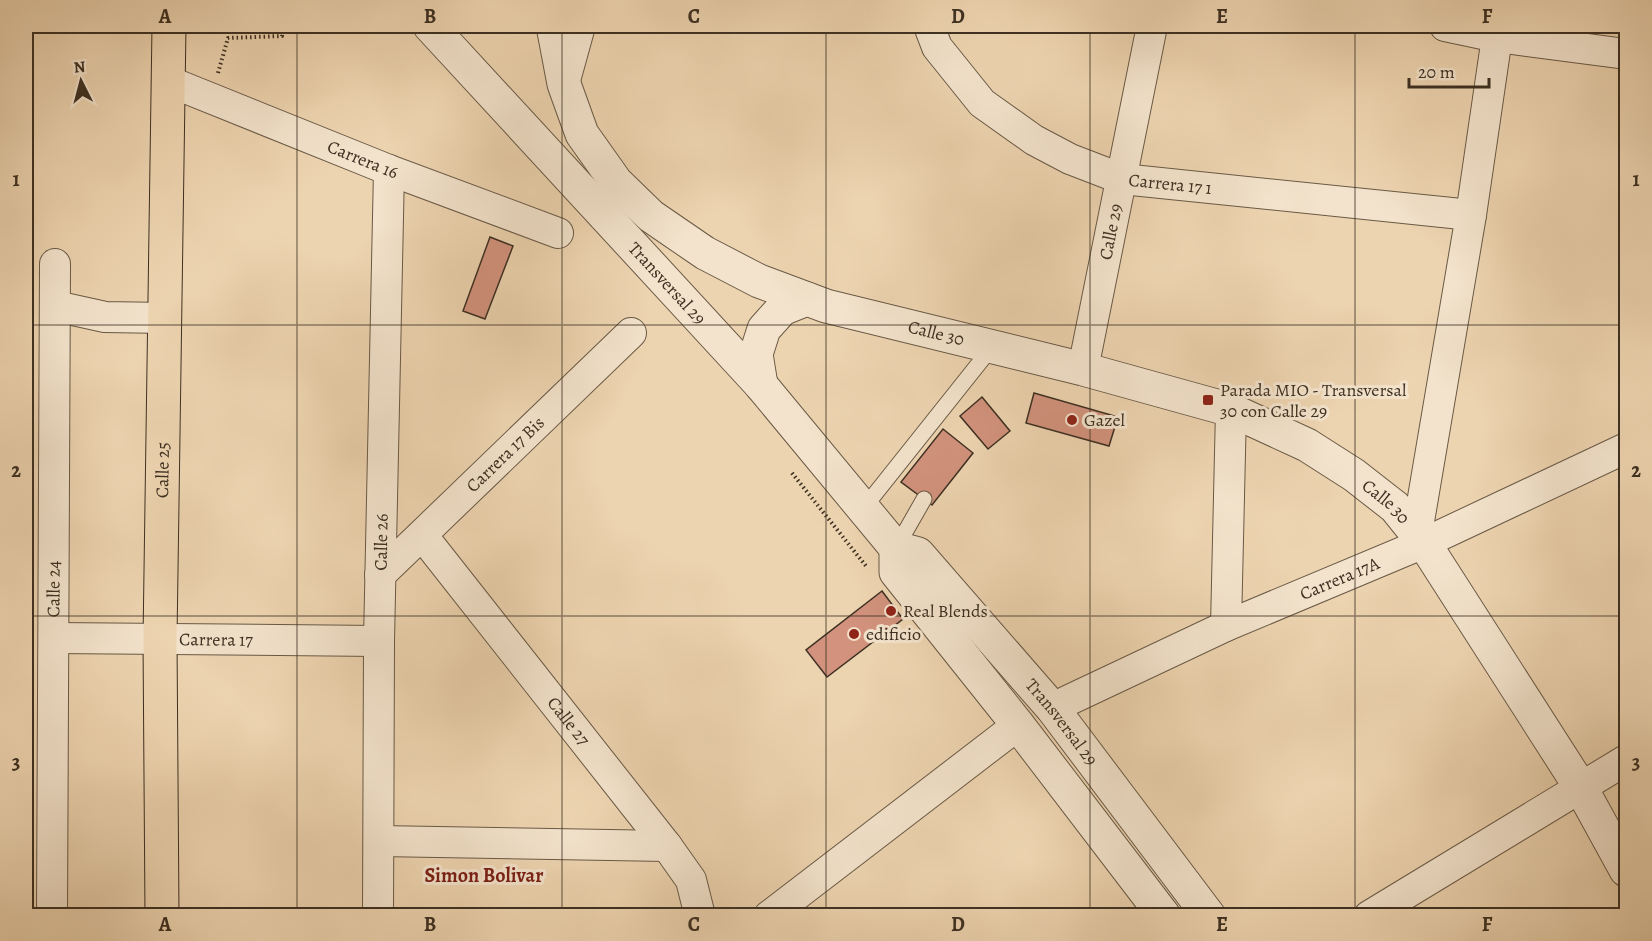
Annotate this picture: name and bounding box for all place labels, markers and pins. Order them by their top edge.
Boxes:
place label: Parada MIO - Transversal 30 con Calle 29 [1220,378,1407,423]
marker: Parada MIO - Transversal 30 con Calle 29 [1201,393,1215,407]
place label: Gazel [1084,408,1126,432]
marker: Gazel [1065,413,1079,427]
place label: Real Blends [903,599,988,623]
marker: Real Blends [884,604,898,618]
place label: edificio [866,622,921,646]
marker: edificio [847,627,861,641]

